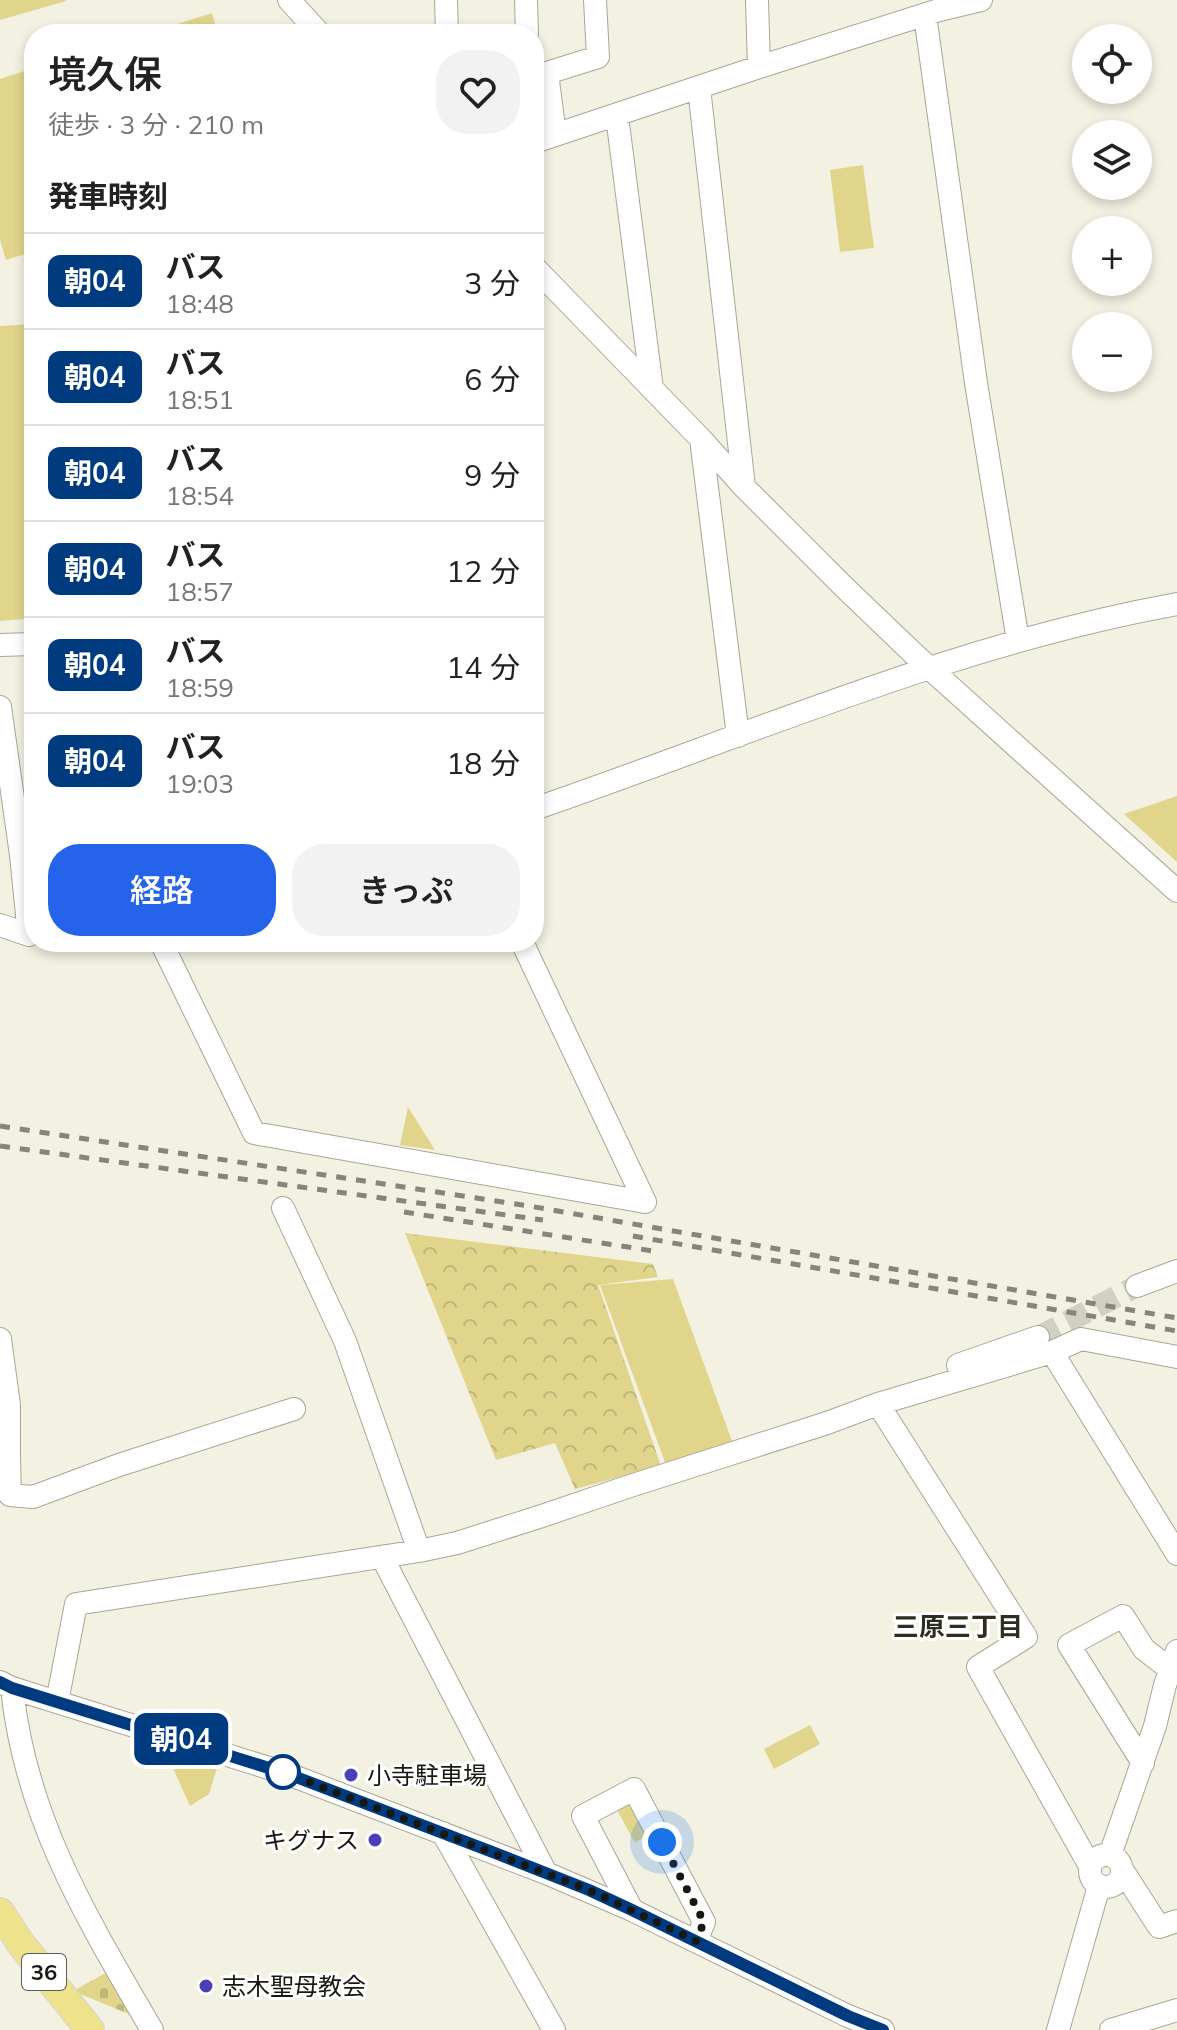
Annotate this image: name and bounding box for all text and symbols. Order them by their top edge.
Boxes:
map controls [1072,24,1152,392]
button: locate [1072,24,1152,104]
text: 境久保 [48,50,162,98]
button: heart [436,50,520,134]
text: 徒歩 · 3 分 · 210 m [48,108,264,141]
button: layers [1072,120,1152,200]
text: 発車時刻 [48,177,168,215]
button: + [1072,216,1152,296]
text: バス [166,248,226,286]
text: 朝04 [64,263,126,298]
text: 3 分 [464,264,520,302]
text: 18:48 [166,287,234,320]
button: − [1072,312,1152,392]
text: バス [166,344,226,382]
text: 朝04 [64,359,126,394]
text: 6 分 [464,360,520,398]
text: 18:51 [166,383,234,416]
text: バス [166,440,226,478]
text: 朝04 [64,455,126,490]
text: 9 分 [464,456,520,494]
text: 18:54 [166,479,234,512]
text: バス [166,536,226,574]
text: 朝04 [64,551,126,586]
text: 12 分 [446,552,520,590]
text: 18:57 [166,575,234,608]
text: バス [166,632,226,670]
text: 朝04 [64,647,126,682]
text: 14 分 [446,648,520,686]
text: 18:59 [166,671,234,704]
text: バス [166,728,226,766]
text: 朝04 [64,743,126,778]
text: 18 分 [446,744,520,782]
text: 19:03 [166,767,234,800]
button: 経路 [48,844,276,936]
button: きっぷ [292,844,520,936]
district label: 三原三丁目 [893,1610,1023,1643]
line badge: 朝04 [135,1713,227,1765]
text: 朝04 [150,1721,212,1756]
unlabelled marker [266,1755,300,1789]
place label: 小寺駐車場 [367,1760,487,1790]
marker: 小寺駐車場 [342,1766,360,1784]
your location [642,1822,682,1862]
place label: キグナス [263,1825,359,1855]
marker: キグナス [366,1831,384,1849]
road number: 36 [22,1954,66,1990]
place label: 志木聖母教会 [222,1971,366,2001]
marker: 志木聖母教会 [197,1977,215,1995]

